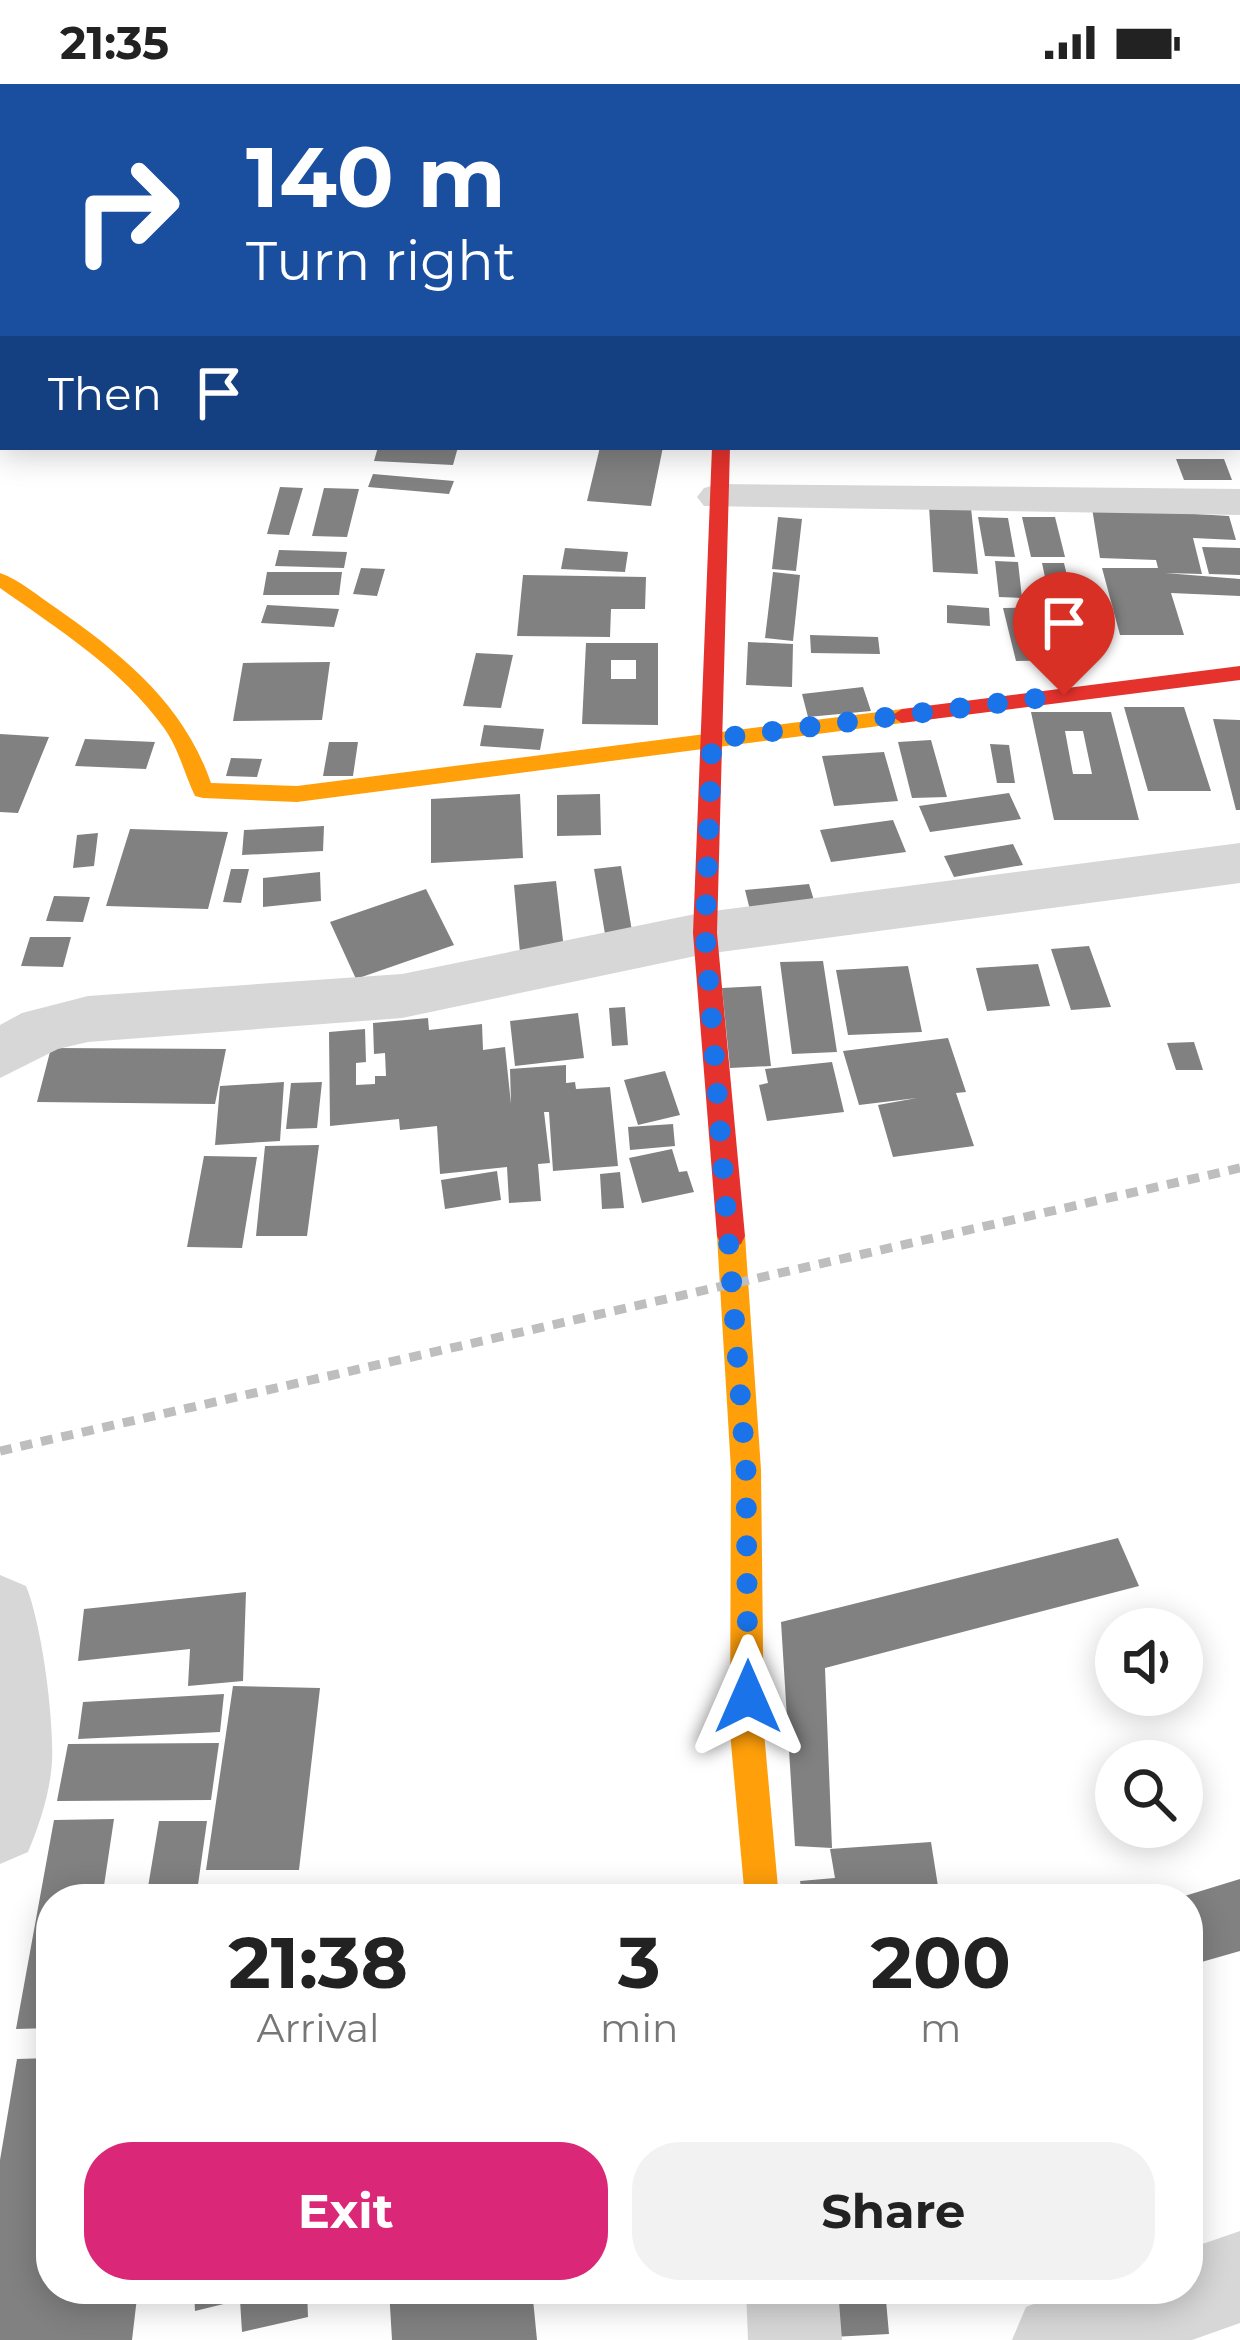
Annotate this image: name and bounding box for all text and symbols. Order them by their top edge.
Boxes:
text: 21:35 [60,15,169,70]
text: 140 m [246,126,506,228]
icon: right [48,132,204,288]
text: Turn right [246,228,516,294]
icon: arrive [186,360,252,426]
text: Then [48,366,162,421]
pin [1013,572,1115,695]
icon: arrive [1031,590,1097,656]
map controls [1095,1608,1203,1848]
button: sound [1095,1608,1203,1716]
position arrow [685,1634,811,1760]
button: search [1095,1740,1203,1848]
text: 21:38 [228,1918,408,2006]
text: 3 [618,1918,661,2006]
text: 200 [871,1918,1011,2006]
text: Arrival [257,2004,380,2052]
text: min [600,2004,678,2052]
text: m [920,2004,961,2052]
button: Exit [84,2142,608,2280]
button: Share [632,2142,1155,2280]

